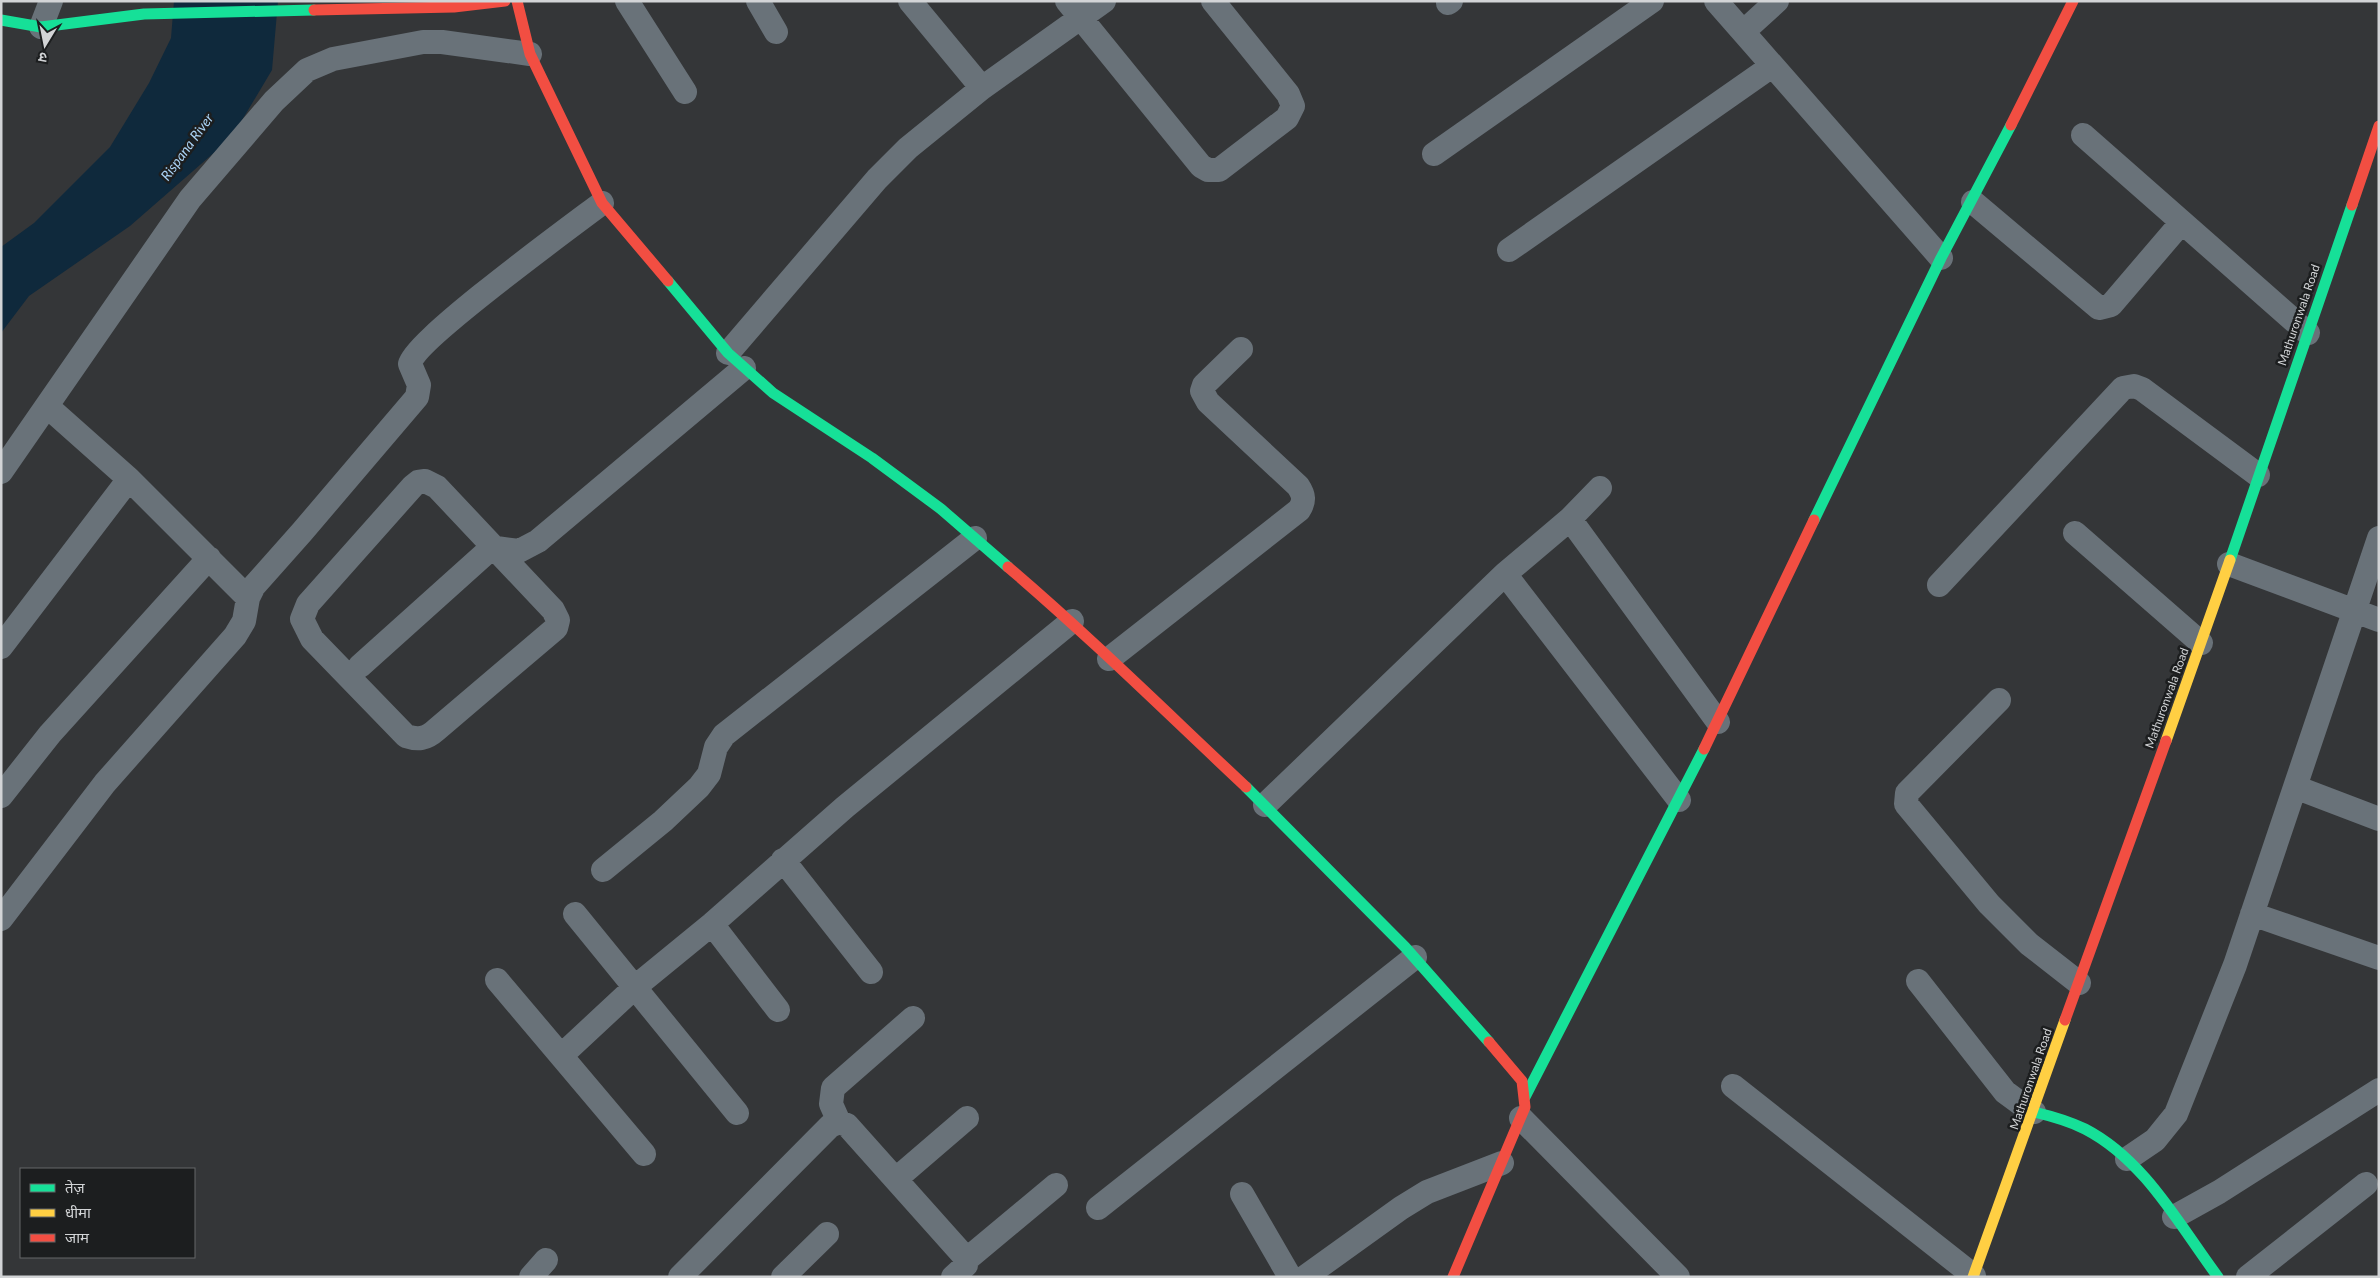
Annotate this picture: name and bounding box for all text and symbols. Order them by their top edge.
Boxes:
north arrow [20,20,70,70]
text: उ [36,49,48,67]
water label: Rispana River [157,110,217,184]
street label: Mathuronwala Road [2274,262,2323,367]
street label: Mathuronwala Road [2141,645,2192,750]
street label: Mathuronwala Road [2006,1026,2055,1131]
legend [20,1168,195,1258]
text: तेज़ [65,1178,86,1196]
text: धीमा [65,1203,92,1221]
text: जाम [65,1228,90,1246]

